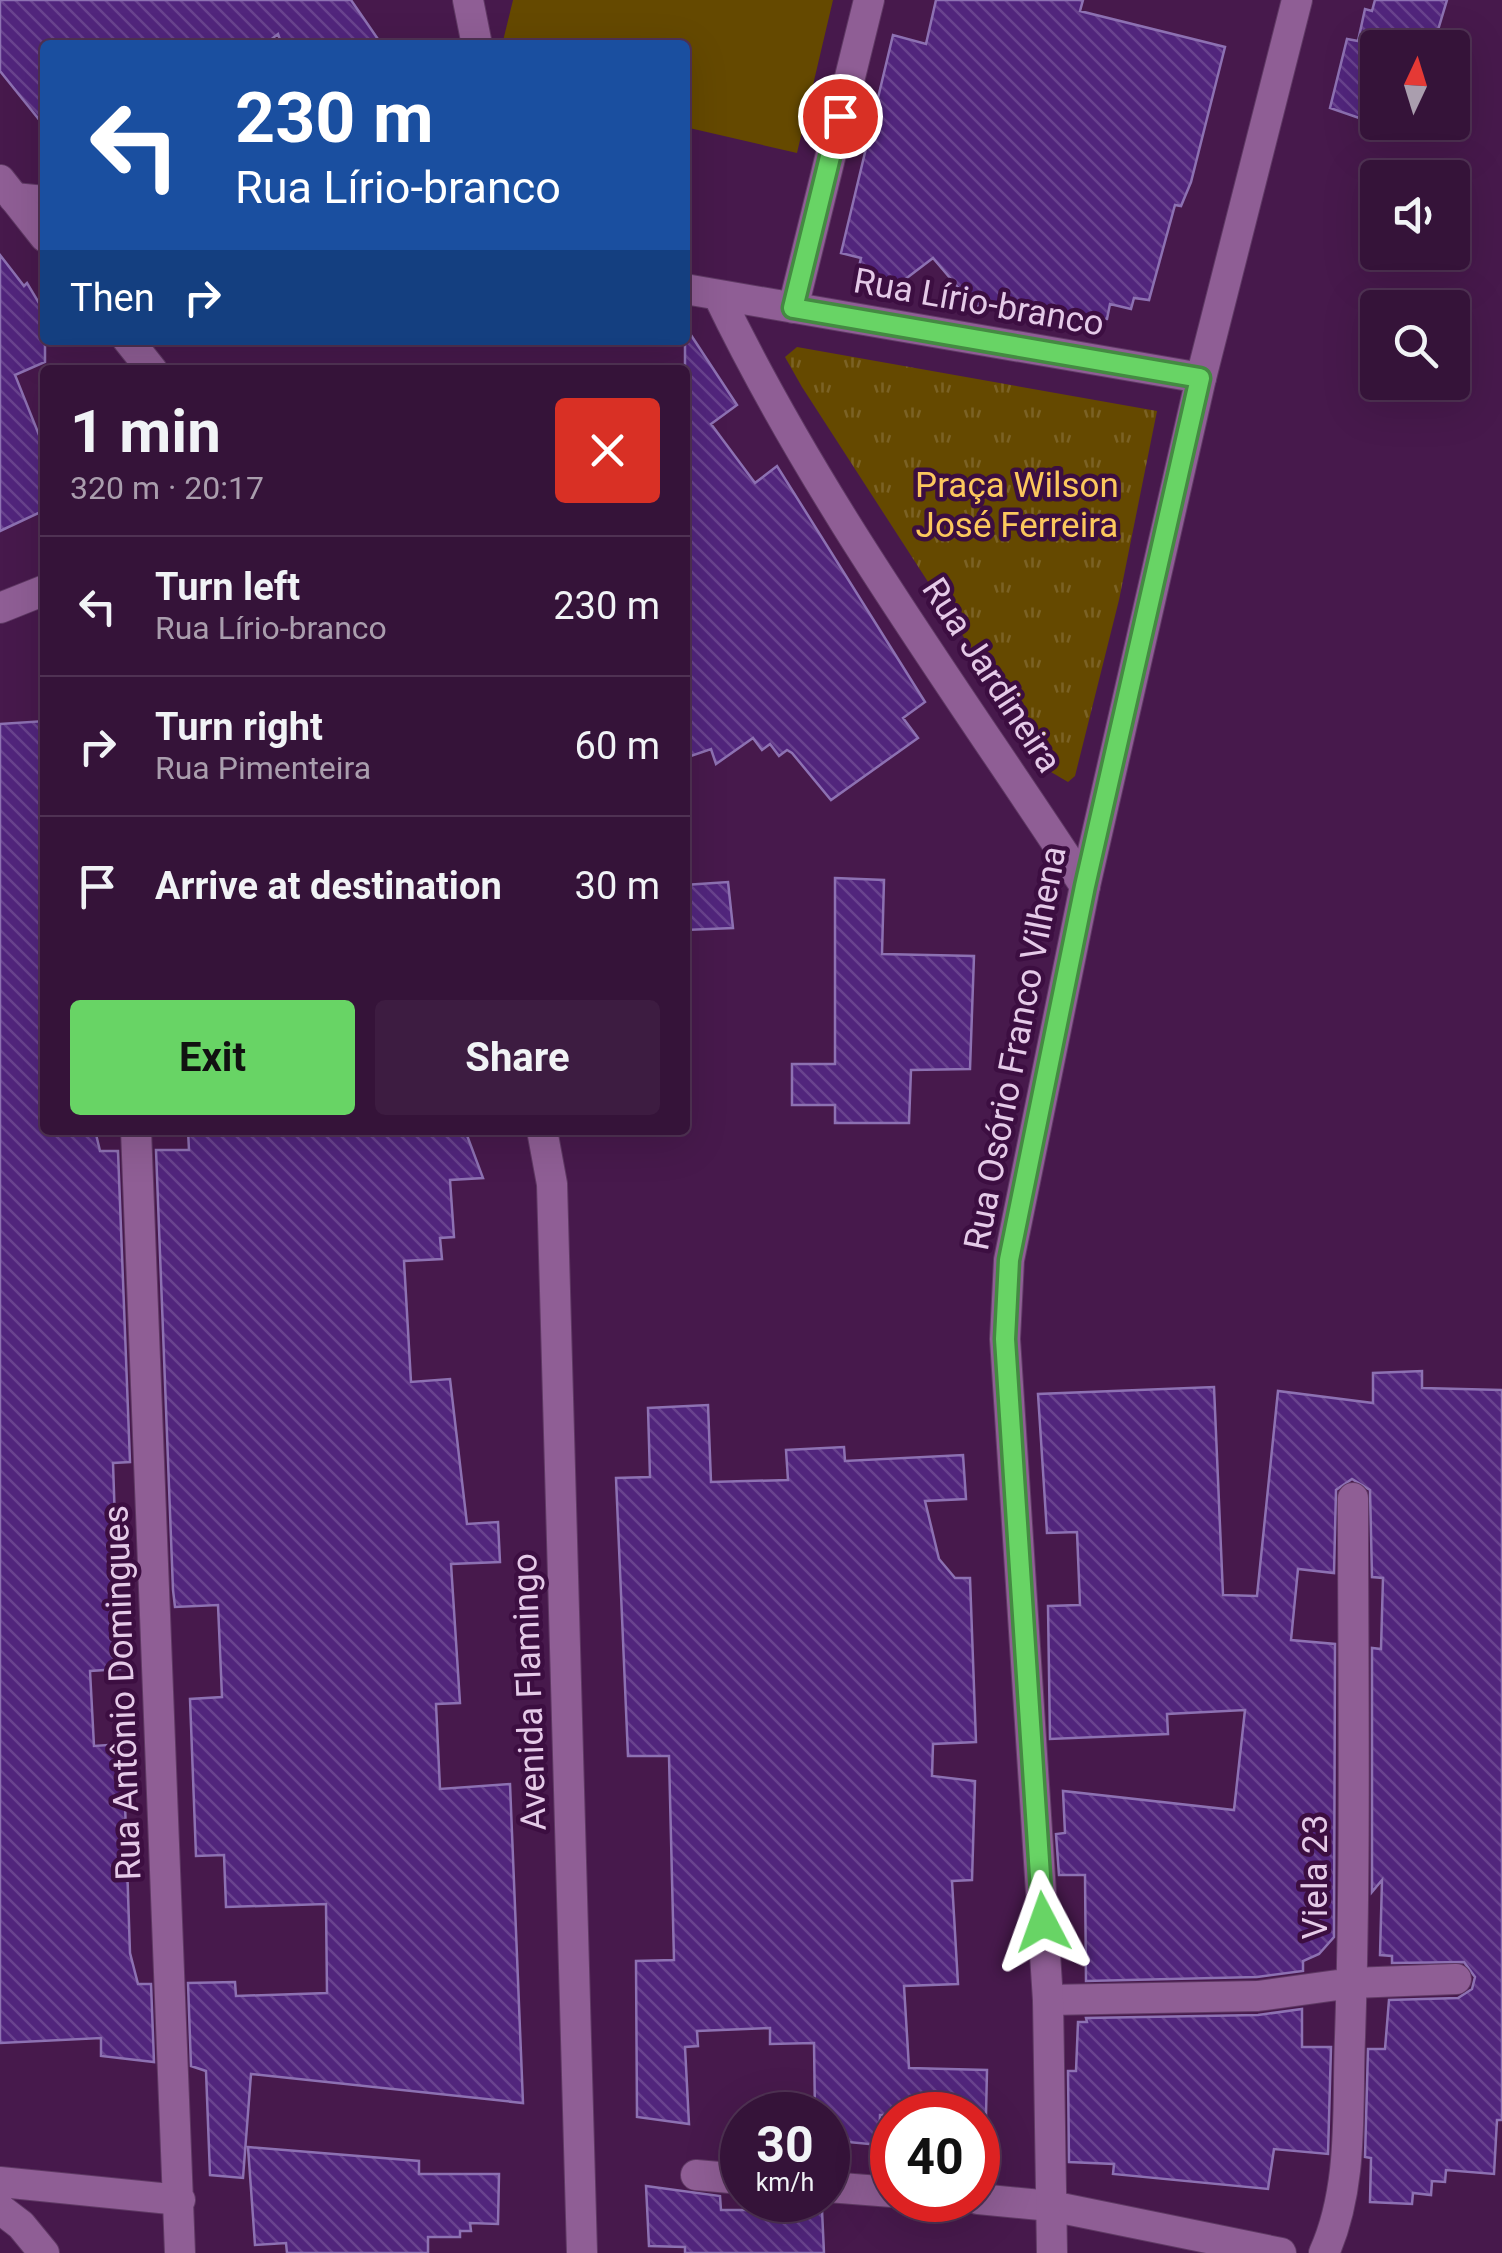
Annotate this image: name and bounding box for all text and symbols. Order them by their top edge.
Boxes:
north arrow [1360,30,1470,140]
map controls [1360,30,1470,400]
pin [798,74,883,159]
text: 230 m [235,77,434,159]
icon: left [70,80,200,210]
icon: arrive [813,89,868,144]
button: sound [1360,160,1470,270]
text: Rua Lírio-branco [235,161,561,214]
street label: Rua Lírio-branco [850,260,1107,345]
icon: right [175,270,230,325]
text: Then [70,276,155,320]
button: search [1360,290,1470,400]
text: 1 min [70,396,221,467]
button: close [555,398,660,503]
park label: Praça Wilson José Ferreira [915,465,1119,546]
text: 320 m · 20:17 [70,469,264,507]
text: Turn left [155,565,300,609]
street label: Rua Jardineira [914,570,1070,780]
icon: left [70,579,125,634]
text: 230 m [553,584,660,628]
text: Rua Lírio-branco [155,609,387,647]
text: Turn right [155,705,323,749]
icon: right [70,719,125,774]
text: 60 m [575,724,660,768]
text: Rua Pimenteira [155,749,371,787]
street label: Rua Osório Franco Vilhena [956,843,1075,1254]
icon: arrive [70,859,125,914]
text: Arrive at destination [155,864,502,908]
text: 30 m [575,864,660,908]
button: Exit [70,1000,355,1115]
button: Share [375,1000,660,1115]
street label: Rua Antônio Domingues [95,1505,150,1881]
street label: Avenida Flamingo [504,1553,555,1831]
street label: Viela 23 [1295,1815,1336,1939]
position arrow [991,1870,1095,1974]
speed limit sign: 40 [870,2092,1000,2222]
text: 30 [756,2116,814,2174]
text: km/h [756,2168,814,2197]

